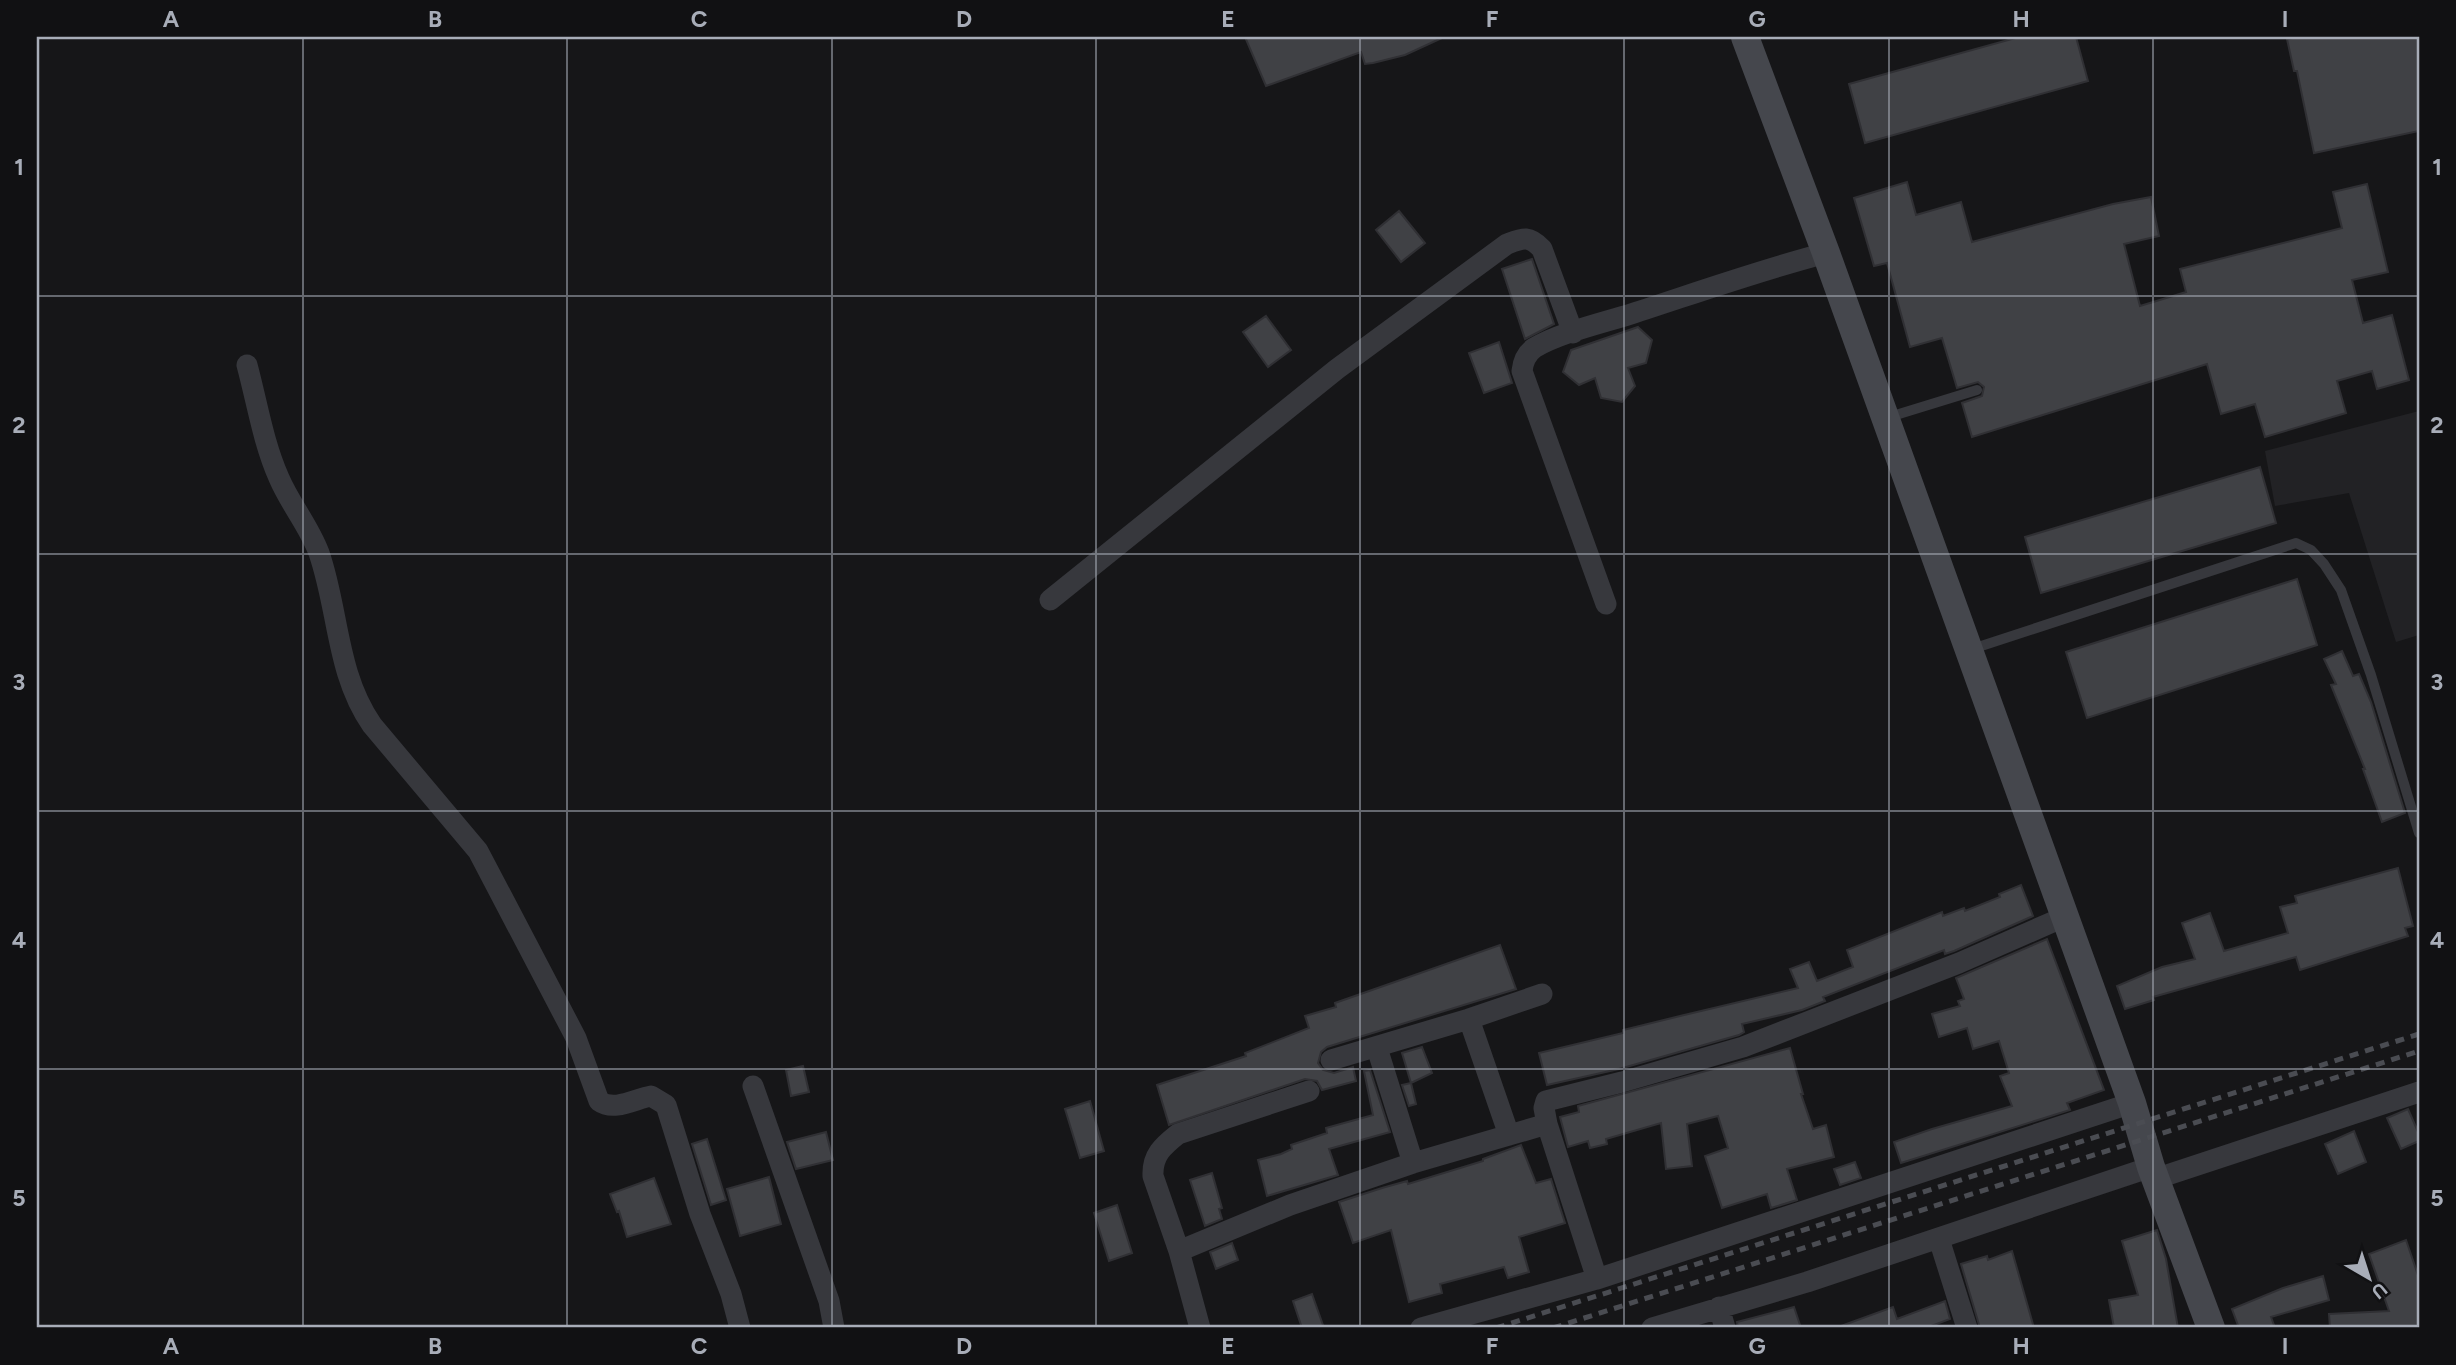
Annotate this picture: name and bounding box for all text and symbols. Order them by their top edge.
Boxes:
text: A [163,5,180,33]
text: B [428,5,442,33]
text: C [691,5,708,33]
text: D [956,5,972,33]
text: E [1221,5,1235,33]
text: F [1486,5,1499,33]
text: G [1748,5,1766,33]
text: H [2012,5,2030,33]
text: I [2282,5,2288,33]
text: 1 [14,153,24,181]
text: 1 [2432,153,2442,181]
text: 2 [12,411,26,439]
text: 2 [2430,411,2444,439]
text: 3 [13,668,25,696]
text: 3 [2431,668,2443,696]
text: 4 [12,926,26,954]
text: 4 [2430,926,2444,954]
text: 5 [12,1184,26,1212]
text: 5 [2430,1184,2444,1212]
north arrow [2334,1242,2404,1312]
text: U [2367,1278,2392,1304]
text: A [163,1332,180,1360]
text: B [428,1332,442,1360]
text: C [691,1332,708,1360]
text: D [956,1332,972,1360]
text: E [1221,1332,1235,1360]
text: F [1486,1332,1499,1360]
text: G [1748,1332,1766,1360]
text: H [2012,1332,2030,1360]
text: I [2282,1332,2288,1360]

